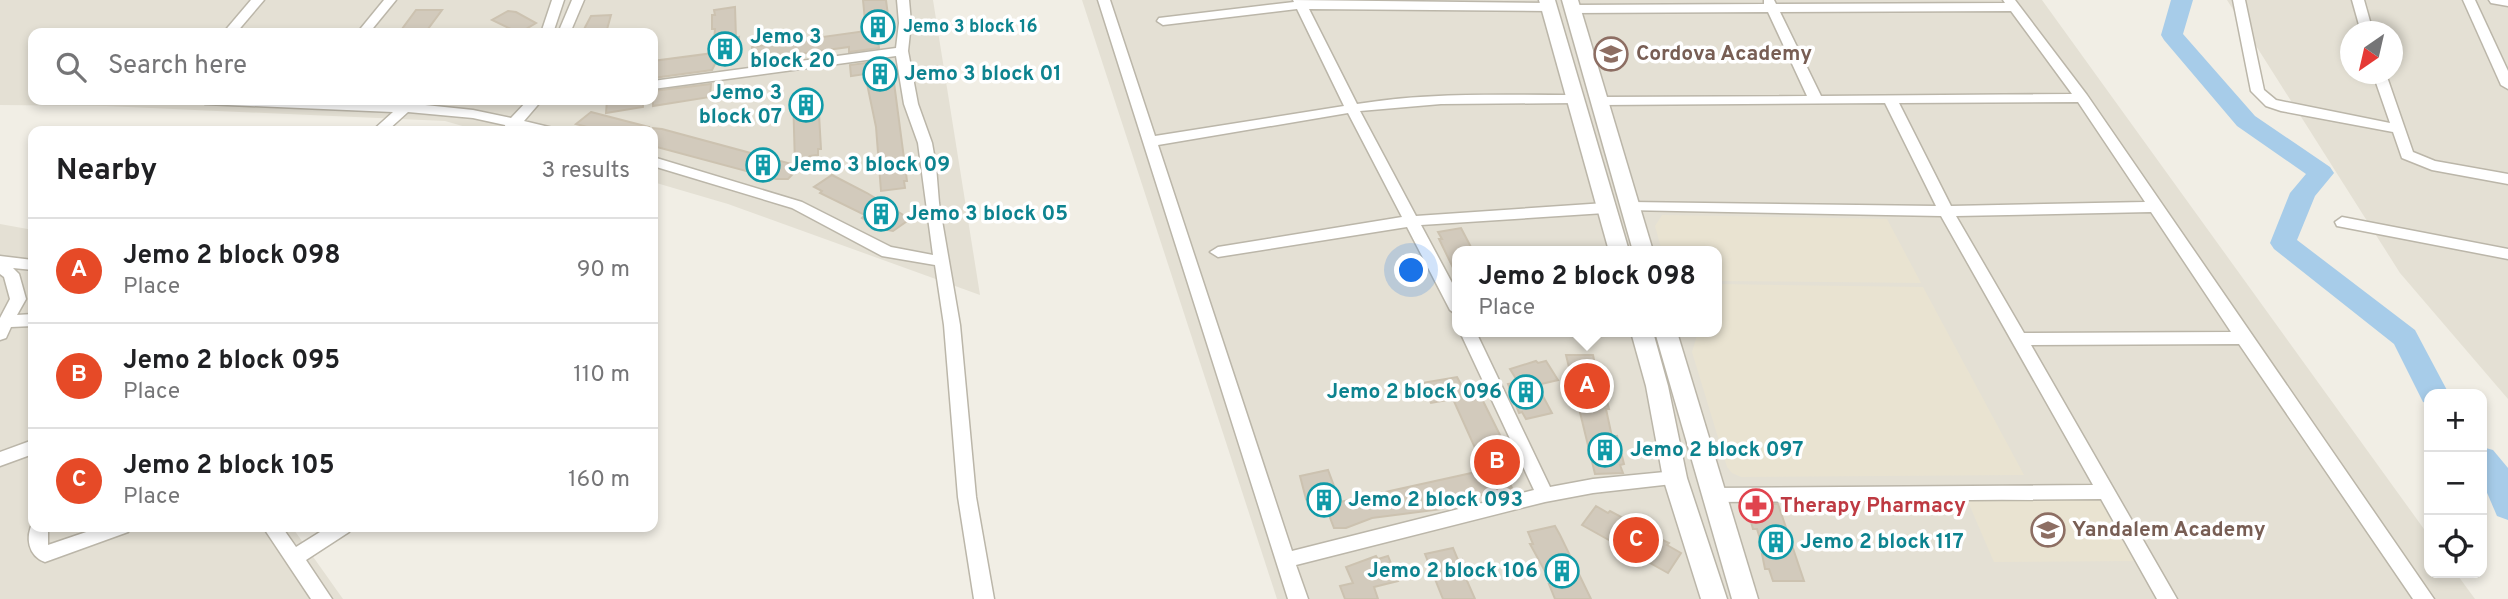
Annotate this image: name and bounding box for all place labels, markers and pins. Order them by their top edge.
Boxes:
building icon: Jemo 3 block 16 [859,8,897,46]
place label: Jemo 3 block 16 [903,16,1037,39]
place label: Jemo 3 block 20 [750,24,835,75]
building icon: Jemo 3 block 20 [706,30,744,68]
school or university icon: Cordova Academy [1592,35,1630,73]
place label: Cordova Academy [1636,41,1812,68]
building icon: Jemo 3 block 01 [861,55,899,93]
place label: Jemo 3 block 01 [904,61,1062,88]
place label: Jemo 3 block 07 [699,80,782,131]
building icon: Jemo 3 block 07 [787,86,825,124]
building icon: Jemo 3 block 09 [744,146,782,184]
place label: Jemo 3 block 09 [788,152,950,179]
building icon: Jemo 3 block 05 [862,195,900,233]
place label: Jemo 3 block 05 [906,201,1068,228]
pin: A [1564,360,1610,412]
building icon: Jemo 2 block 096 [1507,373,1545,411]
place label: Jemo 2 block 096 [1327,379,1502,406]
building icon: Jemo 2 block 097 [1586,431,1624,469]
pin: B [1474,436,1520,488]
place label: Jemo 2 block 097 [1630,437,1803,464]
building icon: Jemo 2 block 093 [1305,481,1343,519]
place label: Jemo 2 block 093 [1348,487,1523,514]
pharmacy icon: Therapy Pharmacy [1737,487,1775,525]
place label: Therapy Pharmacy [1780,493,1966,520]
school or university icon: Yandalem Academy [2029,511,2067,549]
pin: C [1613,514,1659,566]
place label: Yandalem Academy [2072,517,2266,544]
building icon: Jemo 2 block 117 [1757,523,1795,561]
place label: Jemo 2 block 117 [1800,529,1964,556]
building icon: Jemo 2 block 106 [1543,552,1581,590]
place label: Jemo 2 block 106 [1367,558,1538,585]

